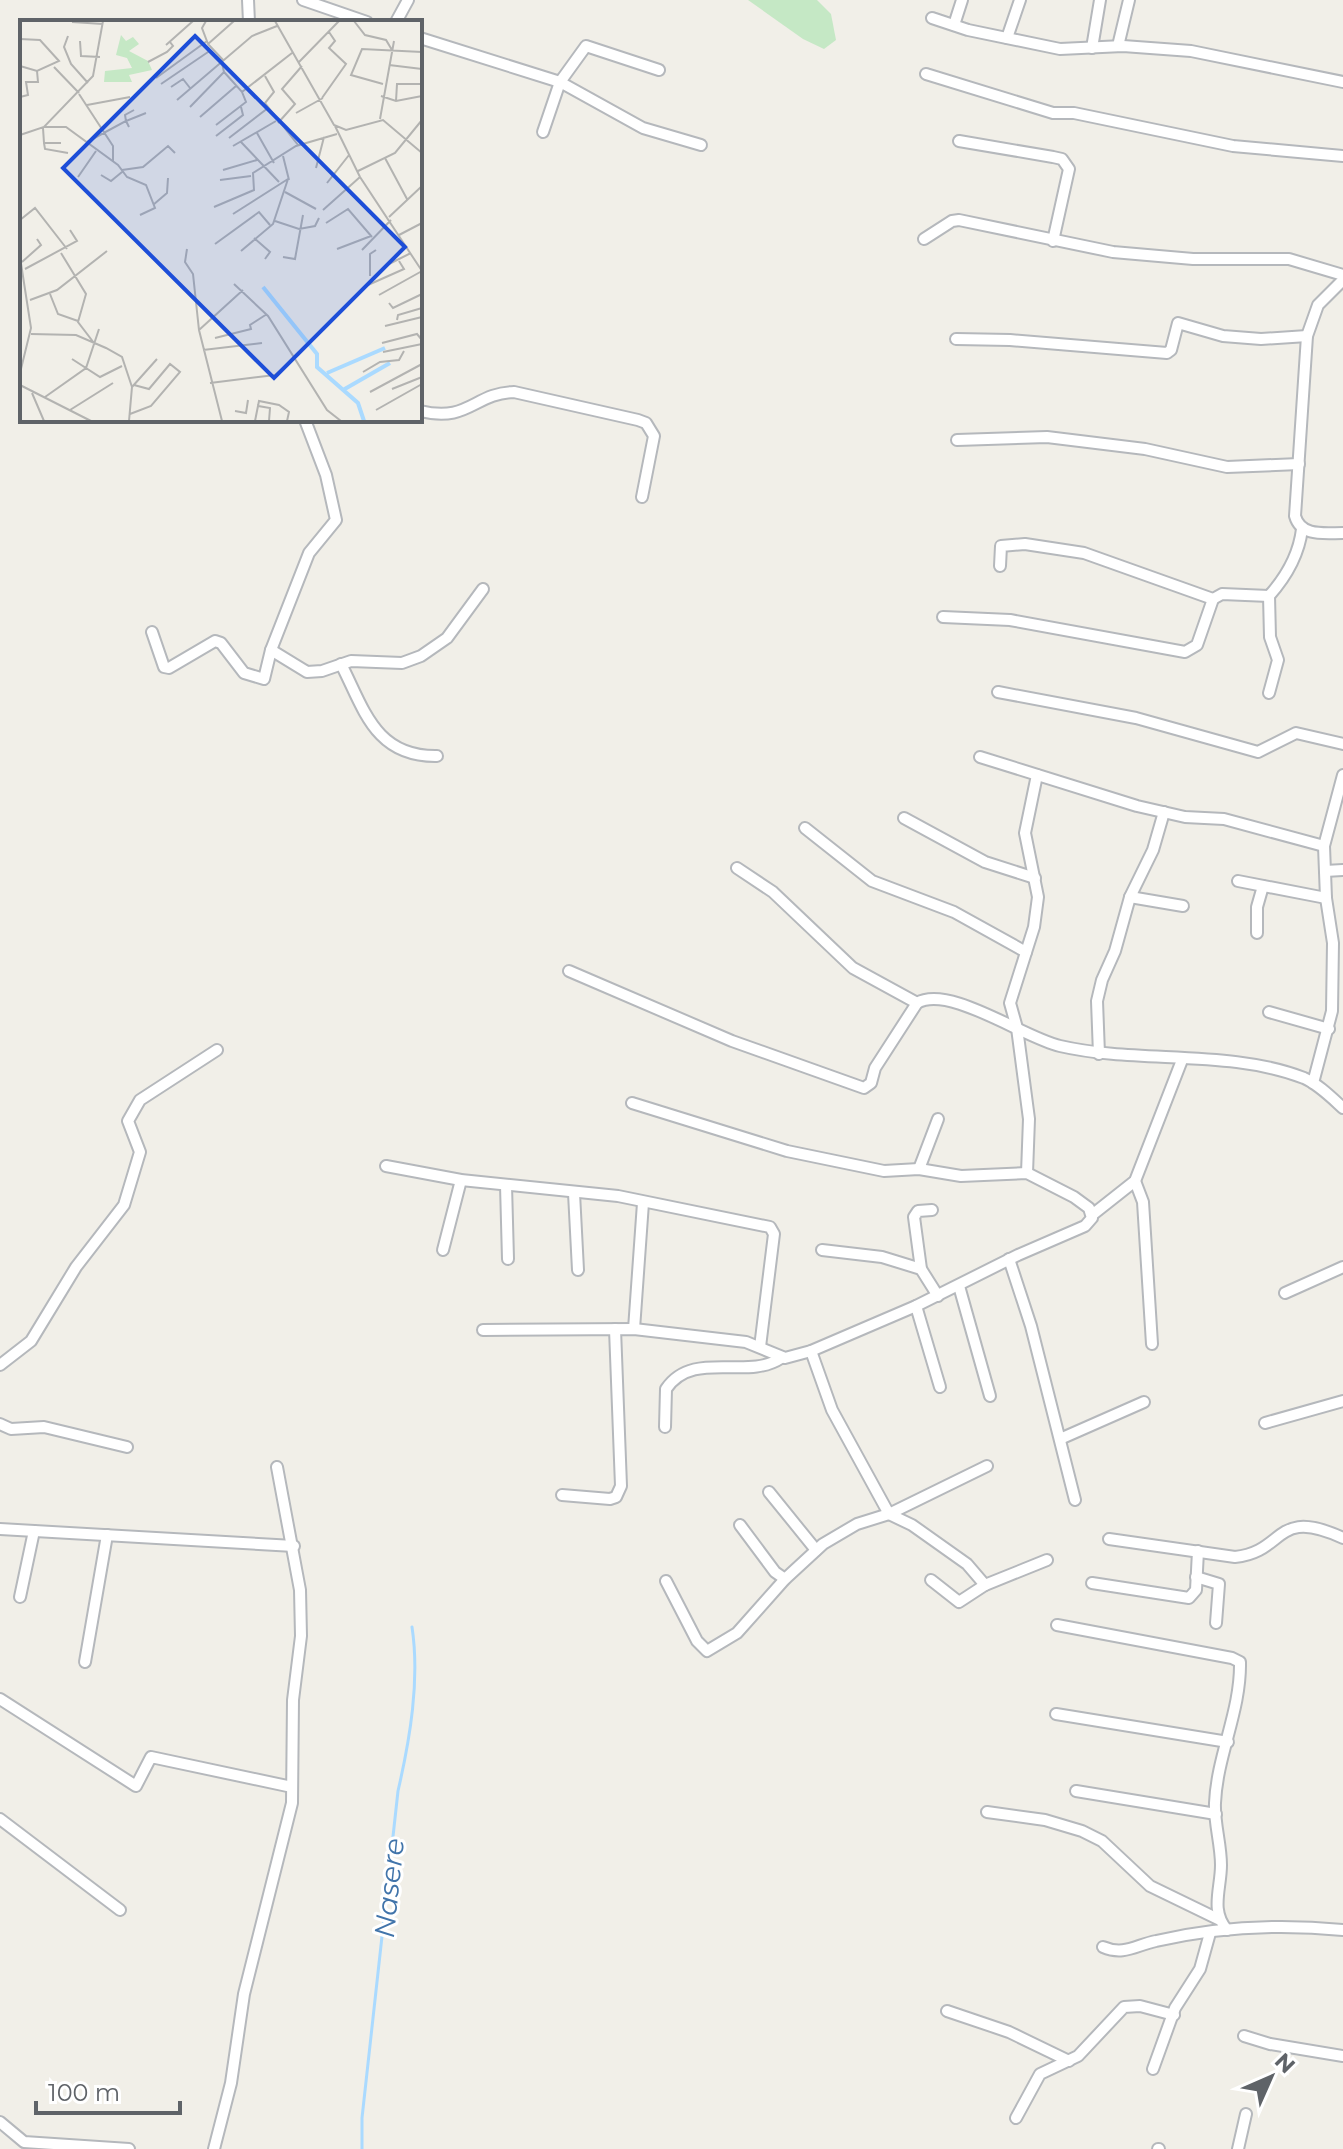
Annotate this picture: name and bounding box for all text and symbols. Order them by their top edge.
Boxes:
inset map [20,20,422,422]
water label: Nasere [367,1836,411,1940]
north arrow [1231,2037,1311,2117]
text: N [1269,2047,1301,2079]
scale bar [36,2065,180,2115]
text: 100 m [48,2078,120,2107]

